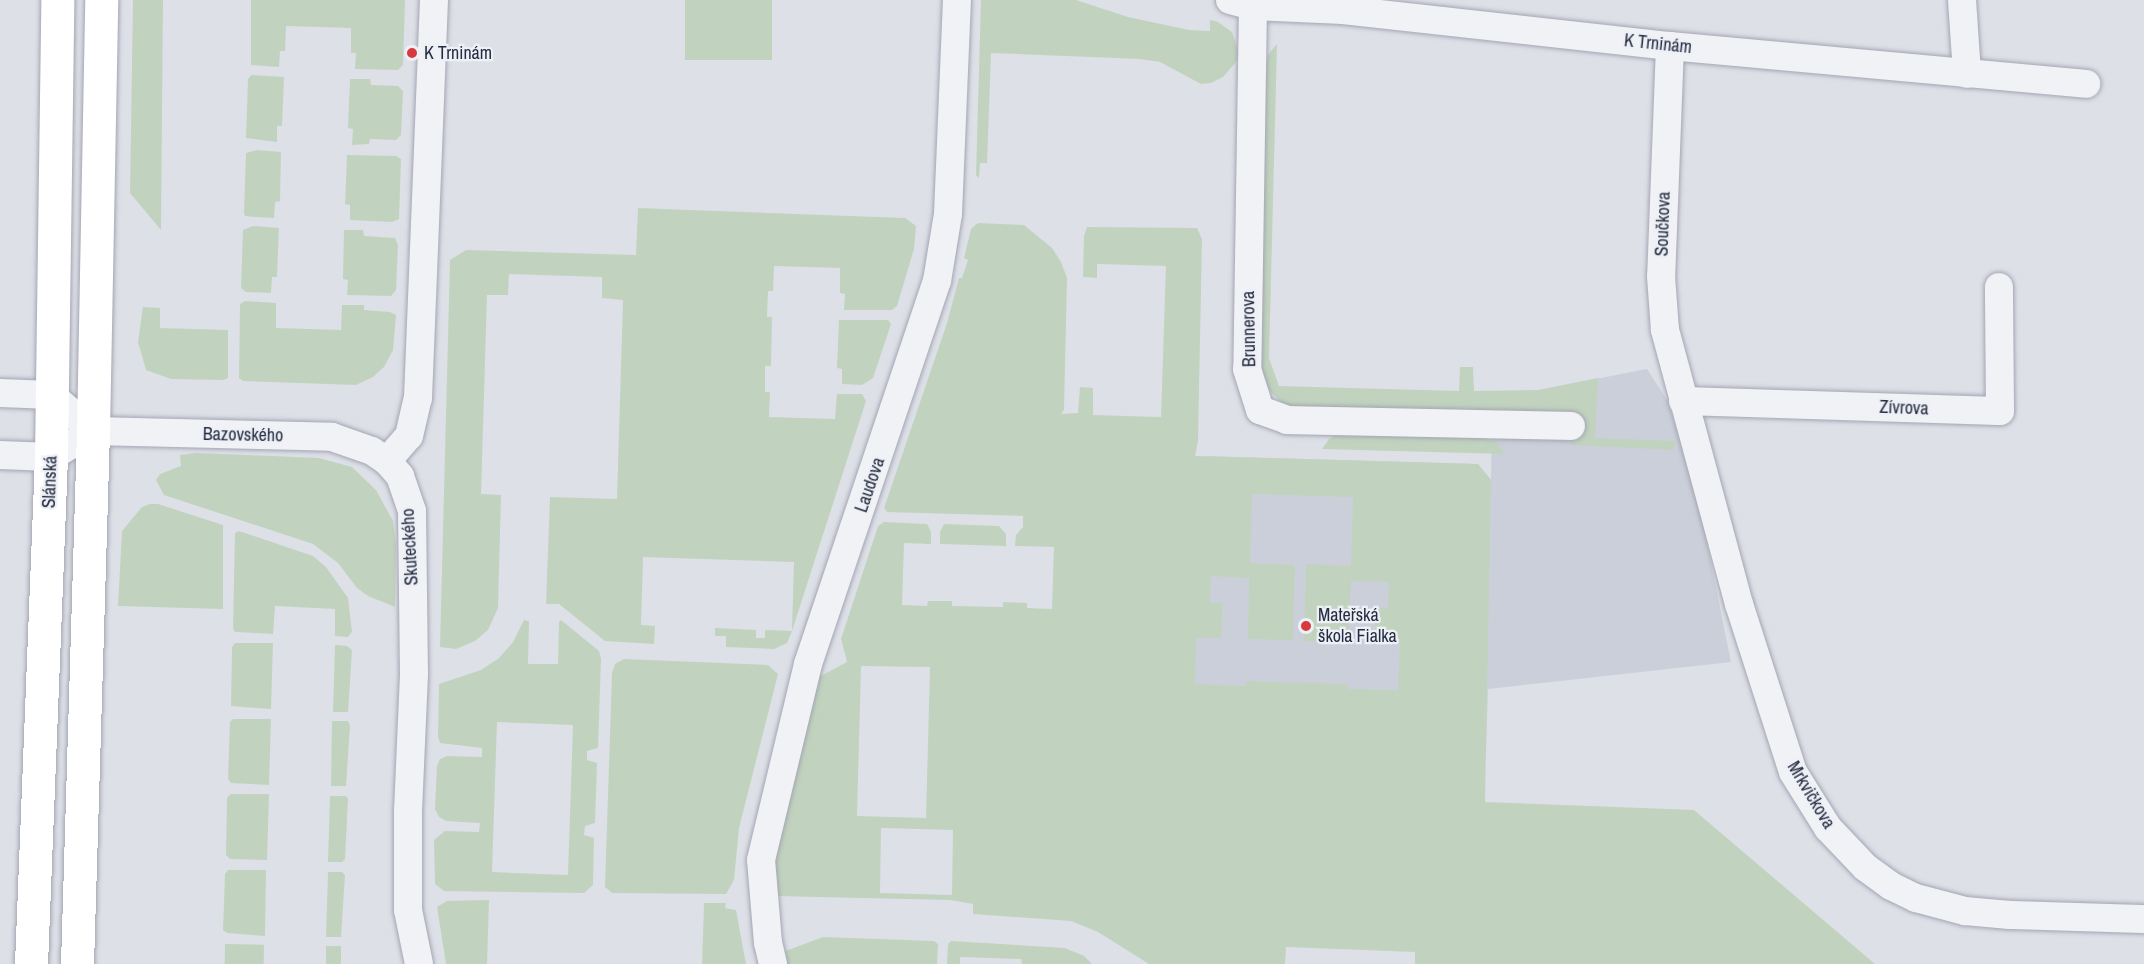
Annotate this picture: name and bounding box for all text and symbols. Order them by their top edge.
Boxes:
street label: K Trninám [1623,30,1693,58]
place label: K Trninám [424,42,492,64]
marker: K Trninám [405,46,419,60]
street label: Součkova [1651,191,1675,257]
street label: Brunnerova [1238,291,1260,367]
street label: Zívrova [1879,396,1929,420]
street label: Bazovského [203,424,283,446]
street label: Slánská [38,455,62,509]
street label: Laudova [851,455,889,515]
street label: Skuteckého [397,508,423,586]
place label: Mateřská škola Fialka [1318,605,1397,648]
marker: Mateřská škola Fialka [1299,619,1313,633]
street label: Mrkvičkova [1783,757,1839,833]

